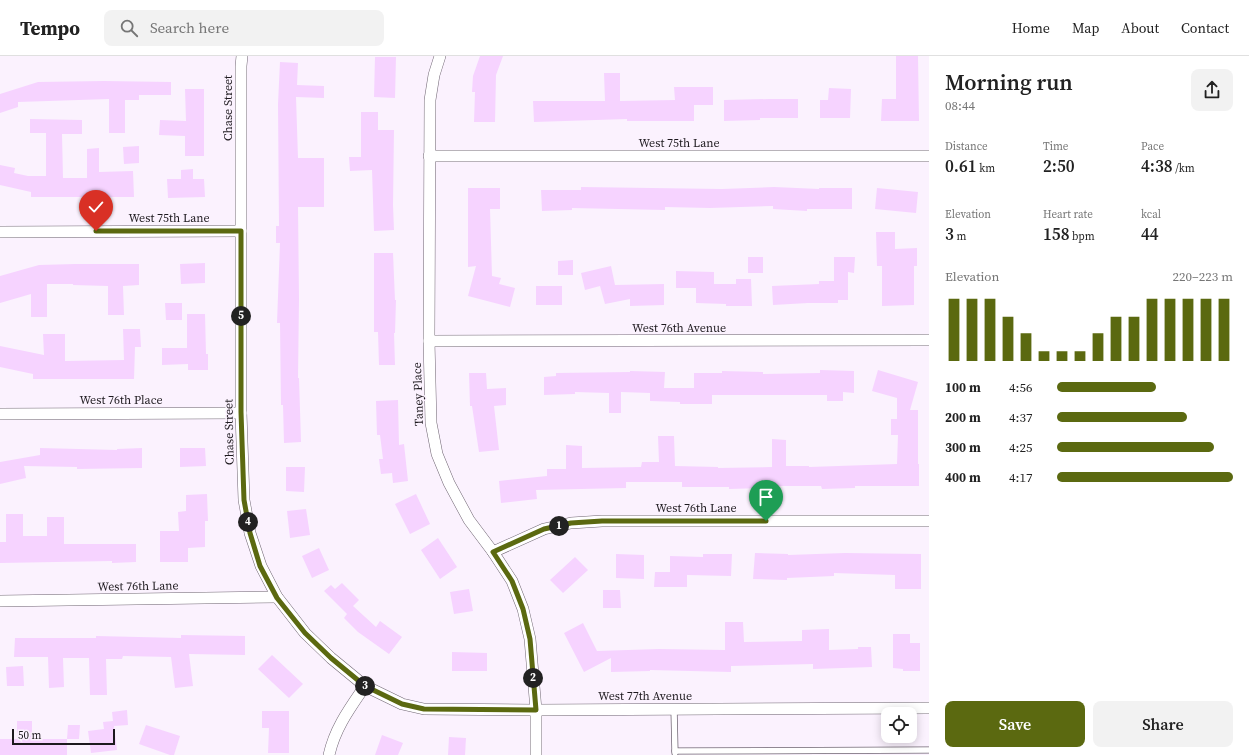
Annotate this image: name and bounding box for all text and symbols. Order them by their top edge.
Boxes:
search box [104,10,384,46]
text: Tempo [20,15,80,41]
icon: search [118,17,140,39]
text: Search here [150,17,229,38]
text: Home [1012,18,1050,38]
text: Map [1072,18,1099,38]
text: About [1121,18,1159,38]
text: Contact [1181,18,1229,38]
text: Morning run [945,67,1073,97]
button: share [1191,69,1233,111]
street label: Chase Street [220,75,236,141]
text: 08:44 [945,97,975,114]
street label: West 75th Lane [638,135,720,151]
text: Distance [945,139,988,154]
text: Time [1043,139,1068,154]
text: Pace [1141,139,1164,154]
text: 0.61 [945,154,977,178]
text: 2:50 [1043,154,1075,178]
text: 4:38 [1141,154,1173,178]
text: km [977,161,995,176]
text: /km [1173,161,1195,176]
pin [79,190,113,231]
icon: check [85,196,107,218]
text: Elevation [945,207,991,222]
text: Heart rate [1043,207,1093,222]
text: kcal [1141,207,1161,222]
street label: West 75th Lane [128,210,210,226]
text: 3 [945,222,954,246]
text: 158 [1043,222,1070,246]
text: 44 [1141,222,1159,246]
text: m [954,229,966,244]
text: bpm [1070,229,1095,244]
text: Elevation [945,268,999,285]
text: 220–223 m [1173,268,1233,285]
pin: 5 [231,306,251,326]
text: 5 [238,308,244,323]
street label: West 76th Avenue [632,320,726,336]
street label: Taney Place [409,362,427,426]
text: 100 m [945,379,981,396]
text: 4:56 [1009,379,1032,396]
street label: West 76th Place [79,392,163,408]
street label: Chase Street [220,399,238,465]
text: 200 m [945,409,981,426]
text: 4:37 [1009,409,1032,426]
text: 300 m [945,439,981,456]
text: 4:25 [1009,439,1032,456]
text: 400 m [945,469,981,486]
text: 4:17 [1009,469,1032,486]
pin [749,480,783,521]
icon: arrive [755,486,777,508]
street label: West 76th Lane [655,500,737,516]
pin: 4 [238,512,258,532]
text: 4 [245,514,251,529]
pin: 1 [549,516,569,536]
text: 1 [556,518,562,533]
street label: West 76th Lane [97,577,179,595]
pin: 2 [523,668,543,688]
text: 2 [530,670,536,685]
pin: 3 [355,676,375,696]
text: 3 [362,678,368,693]
street label: West 77th Avenue [598,688,692,704]
button: Save [945,701,1085,747]
button: Share [1093,701,1233,747]
map controls [881,707,917,743]
button: locate [881,707,917,743]
scale bar [12,727,115,746]
text: 50 m [18,728,41,743]

